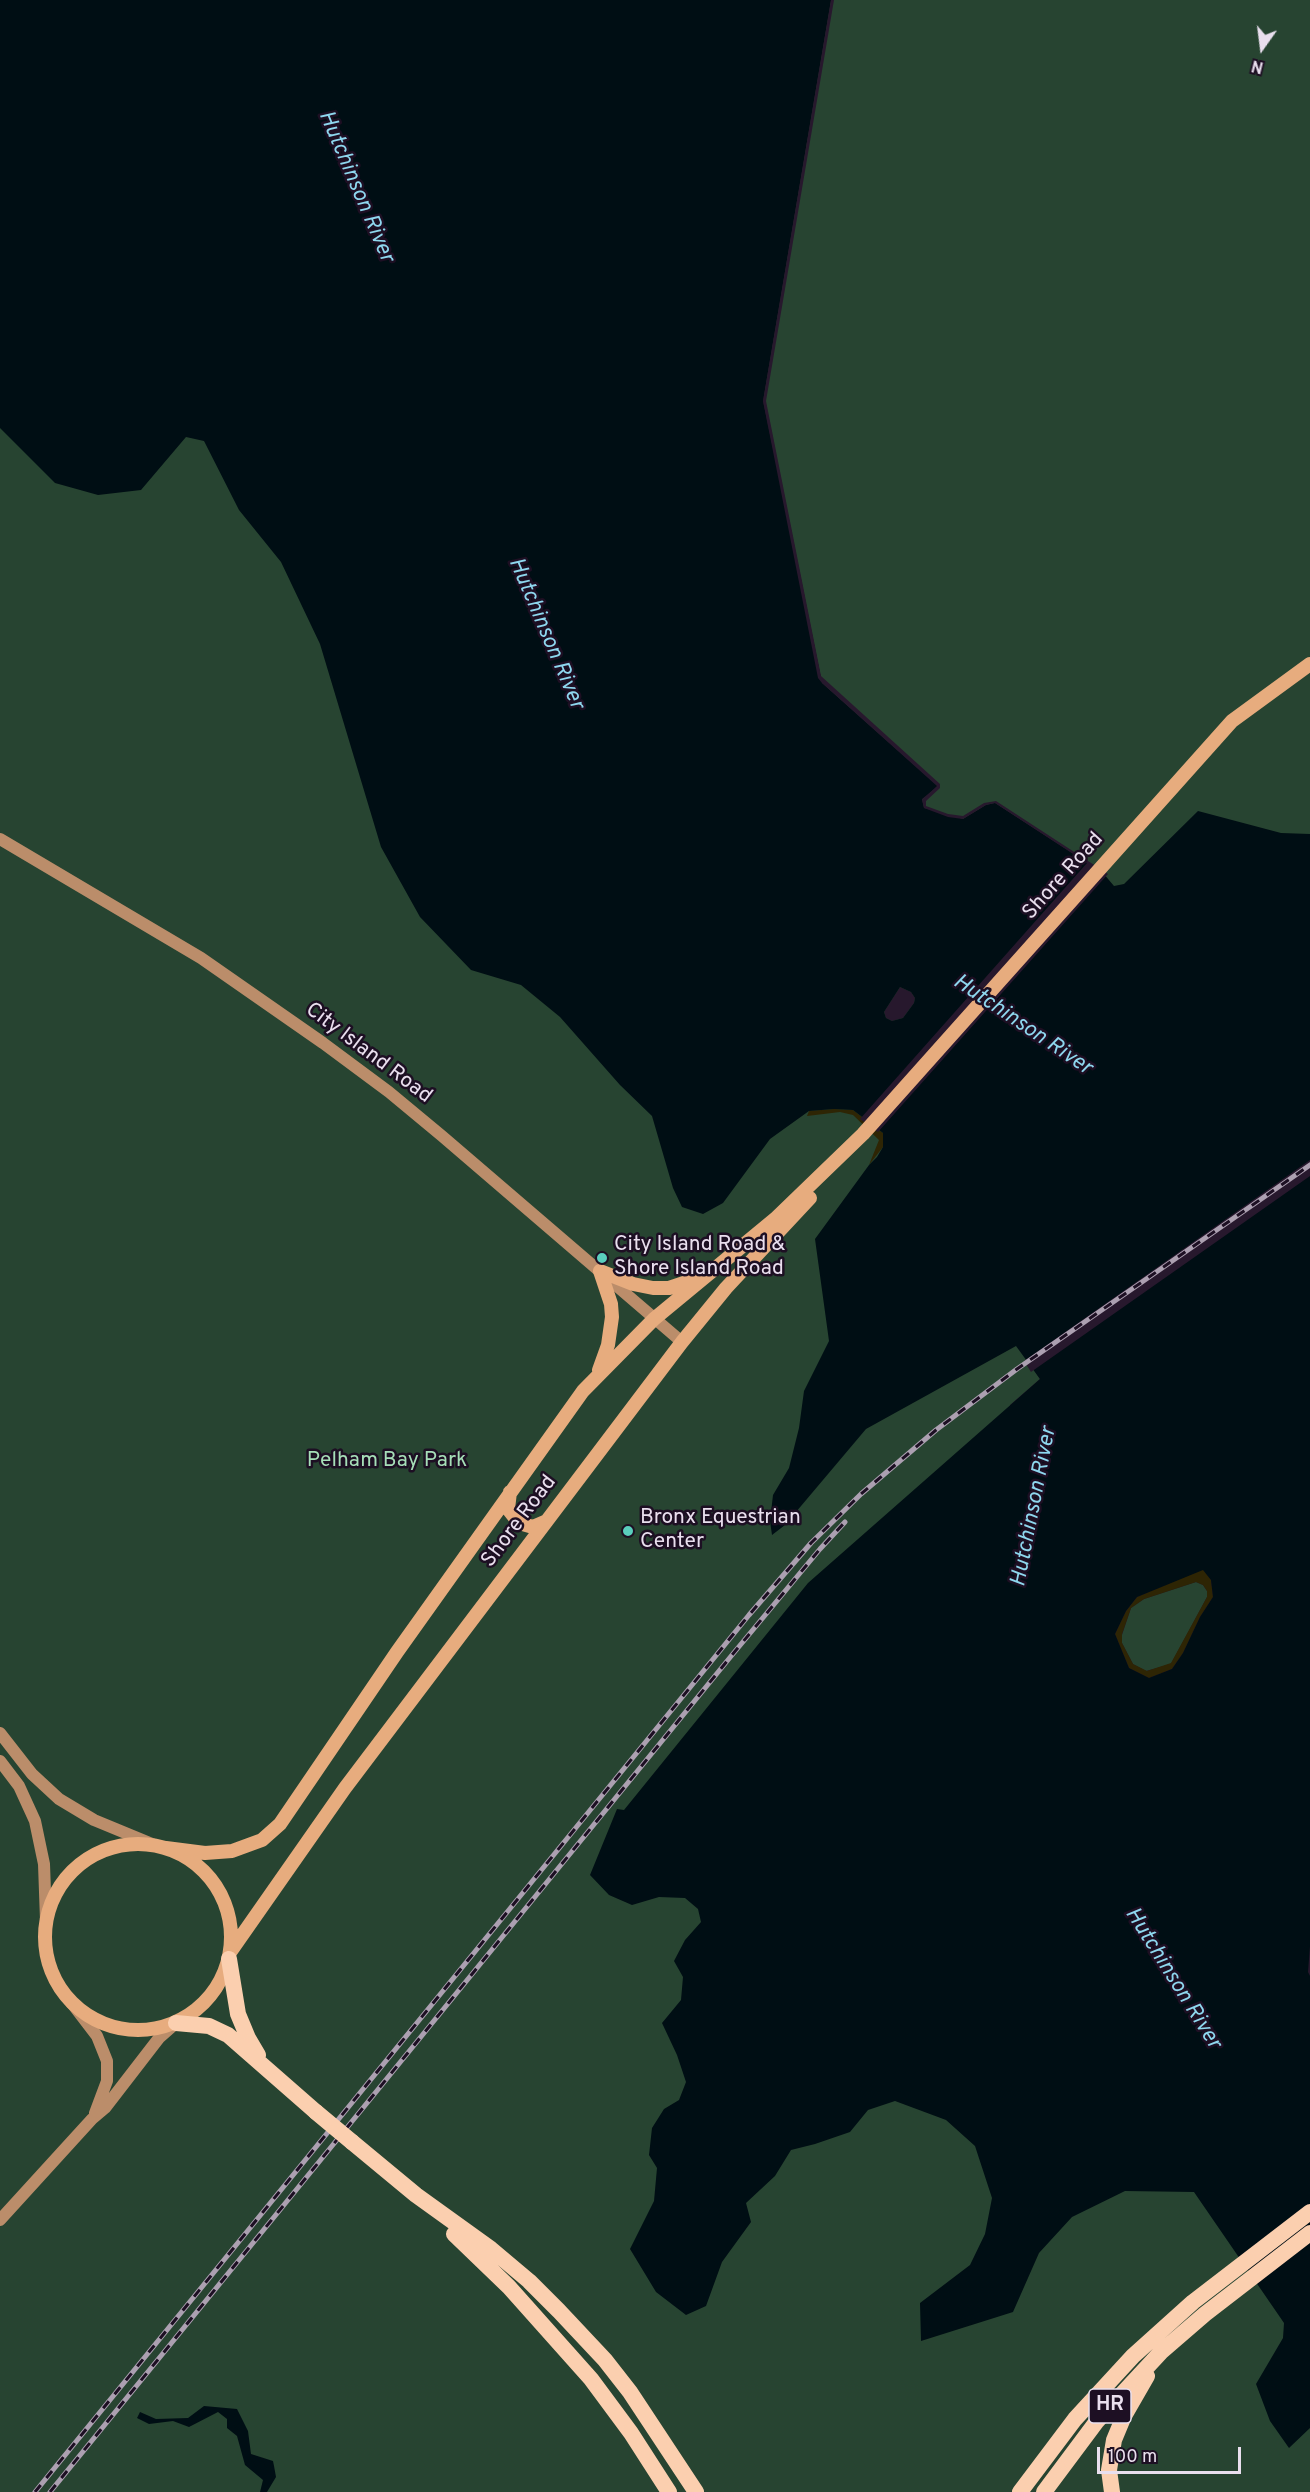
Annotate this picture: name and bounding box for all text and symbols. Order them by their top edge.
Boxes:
north arrow [1232,18,1292,78]
text: N [1250,54,1266,77]
water label: Hutchinson River [311,107,399,267]
water label: Hutchinson River [501,554,589,714]
street label: Shore Road [1018,828,1110,926]
water label: Hutchinson River [947,970,1097,1082]
street label: City Island Road [300,998,436,1110]
place label: City Island Road & Shore Island Road [614,1233,785,1283]
marker: City Island Road & Shore Island Road [595,1251,609,1265]
water label: Hutchinson River [1007,1425,1063,1589]
park label: Pelham Bay Park [307,1449,467,1475]
street label: Shore Road [477,1471,563,1573]
place label: Bronx Equestrian Center [640,1506,801,1556]
marker: Bronx Equestrian Center [621,1524,635,1538]
water label: Hutchinson River [1118,1903,1226,2055]
road number: HR [1089,2389,1131,2423]
scale bar [1100,2435,1244,2473]
text: 100 m [1108,2446,1157,2469]

